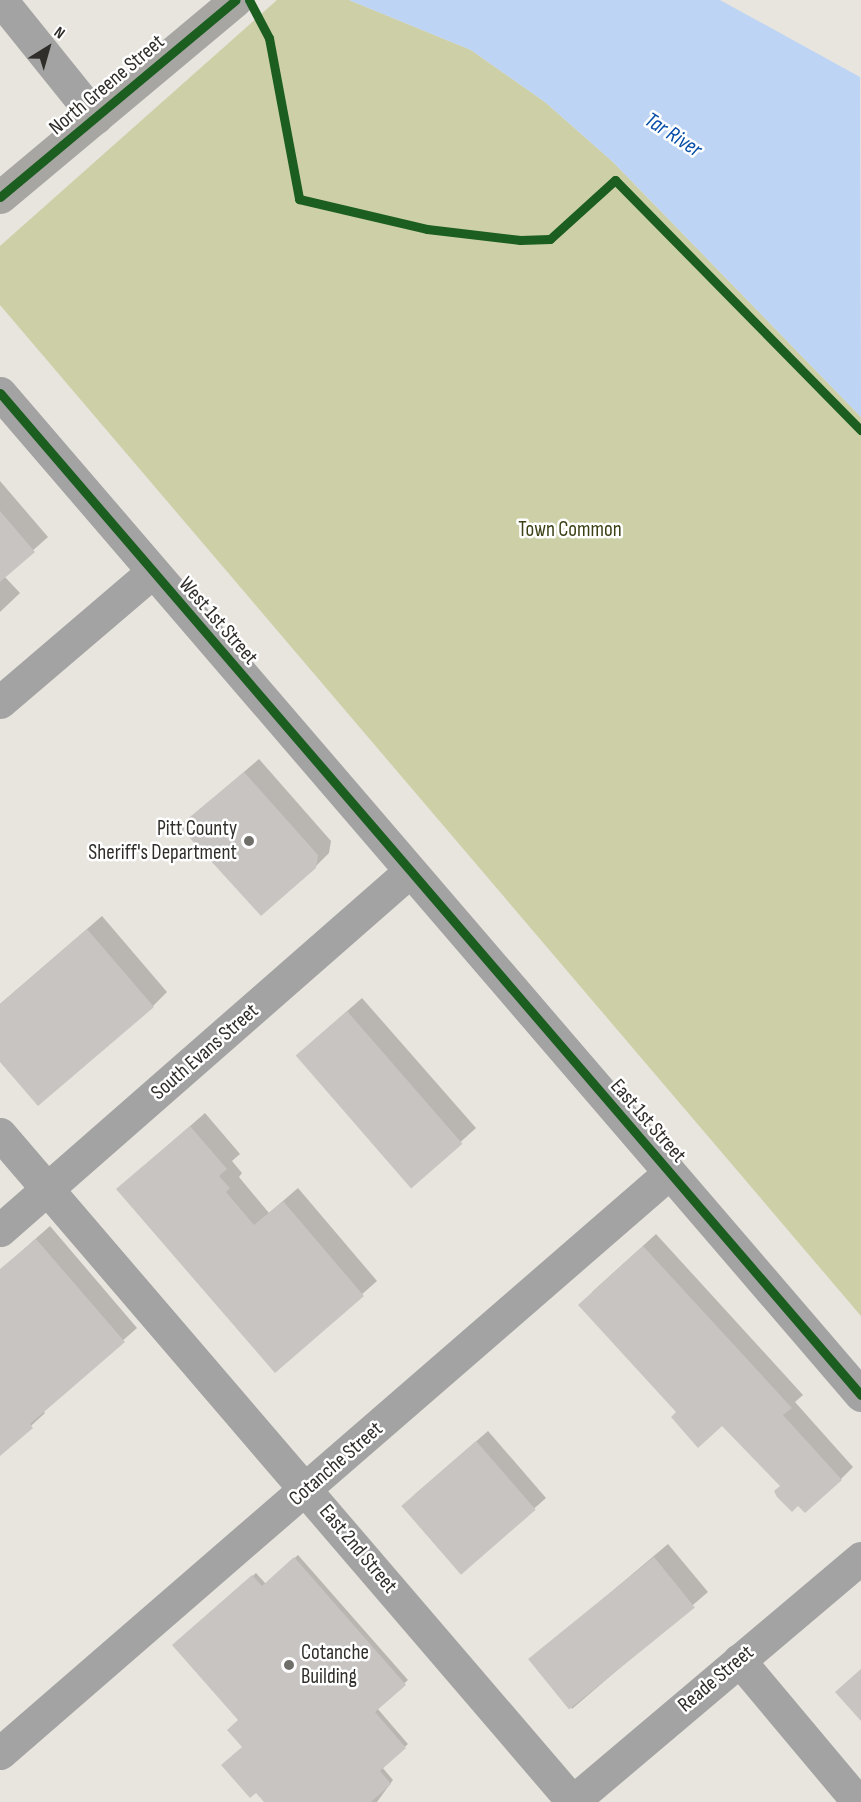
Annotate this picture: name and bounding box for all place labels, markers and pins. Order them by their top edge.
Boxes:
place label: Pitt County Sheriff's Department [88,816,237,866]
marker: Pitt County Sheriff's Department [242,834,256,848]
place label: Cotanche Building [301,1640,369,1690]
marker: Cotanche Building [282,1658,296,1672]

